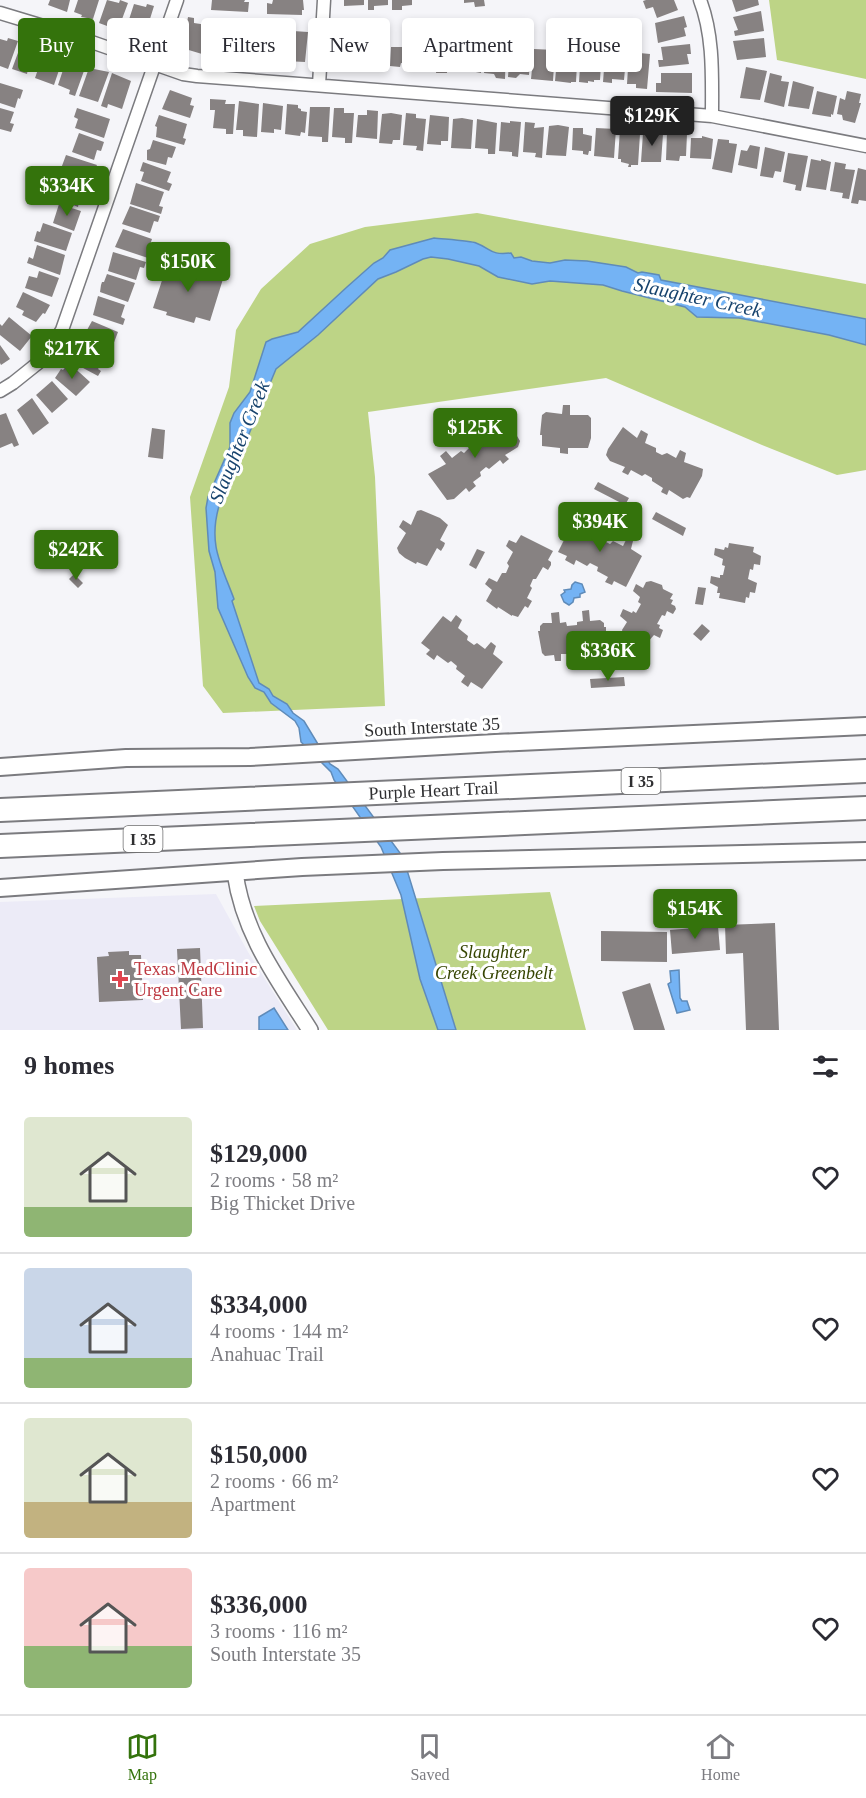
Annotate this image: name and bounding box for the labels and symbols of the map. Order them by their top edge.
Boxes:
pin: $129K [610,96,694,147]
pin: $334K [25,166,109,217]
pin: $150K [146,242,230,293]
water label: Slaughter Creek [632,273,765,322]
pin: $217K [30,329,114,380]
water label: Slaughter Creek [204,377,275,507]
pin: $125K [433,408,517,459]
pin: $394K [558,502,642,553]
pin: $242K [34,530,118,581]
pin: $336K [566,631,650,682]
street label: South Interstate 35 [364,713,500,741]
road number: I 35 [622,768,660,794]
street label: Purple Heart Trail [368,778,499,803]
road number: I 35 [124,826,162,852]
pin: $154K [653,889,737,940]
park label: Slaughter Creek Greenbelt [435,942,554,983]
place label: Texas MedClinic Urgent Care [134,959,257,1000]
marker: Texas MedClinic Urgent Care [111,970,129,988]

